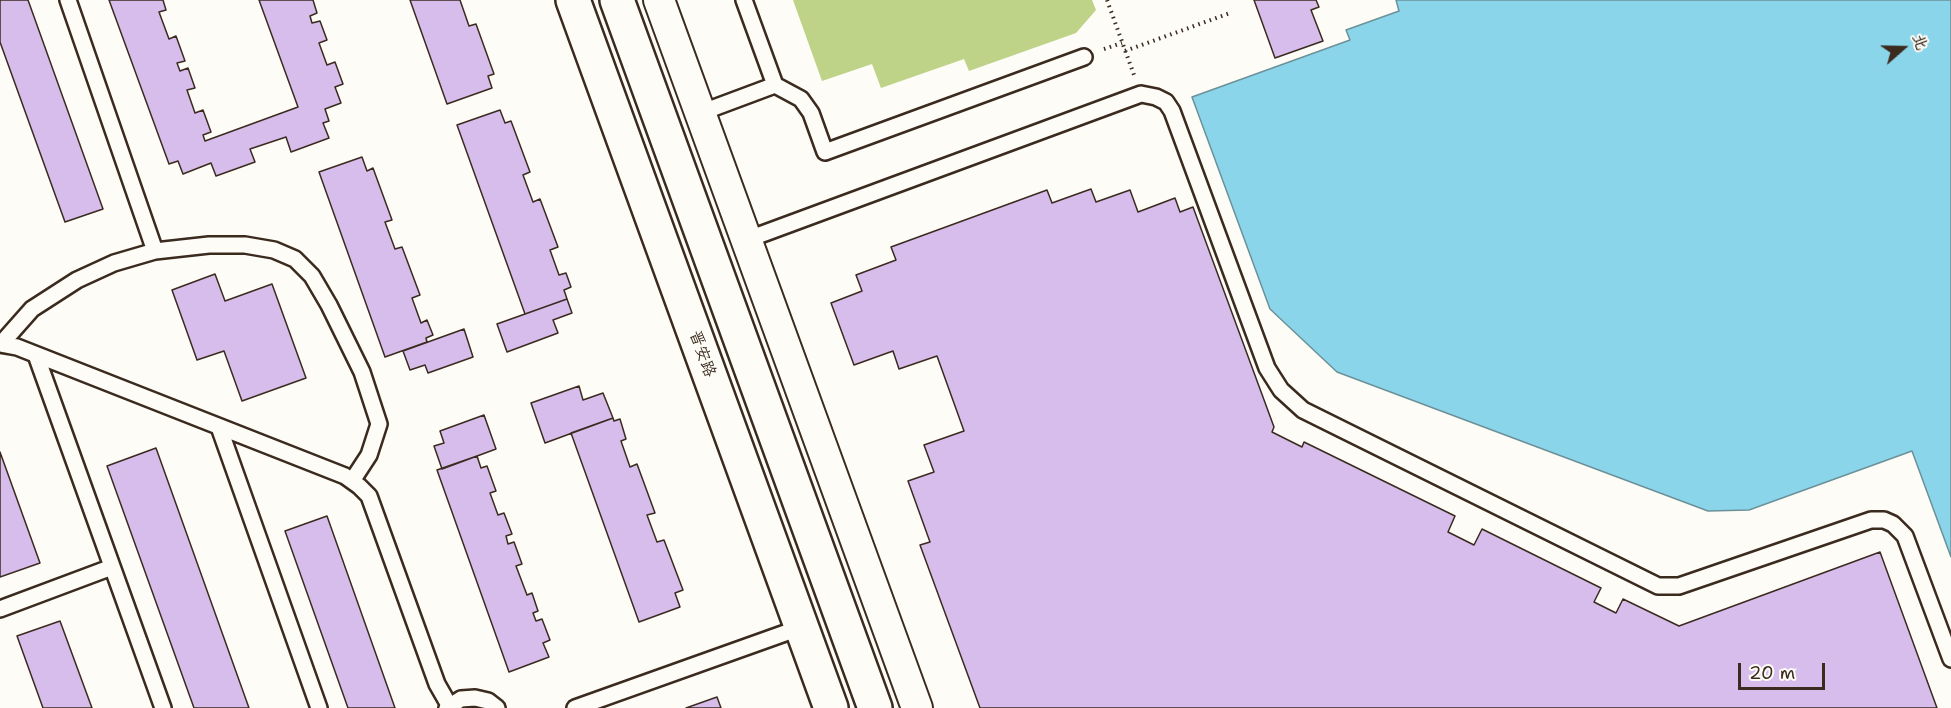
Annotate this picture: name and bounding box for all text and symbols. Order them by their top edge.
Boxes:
north arrow [1873,18,1933,78]
text: 北 [1908,31,1933,53]
street label: 晋安路 [685,328,719,380]
scale bar [1741,651,1828,689]
text: 20 m [1749,661,1795,685]

